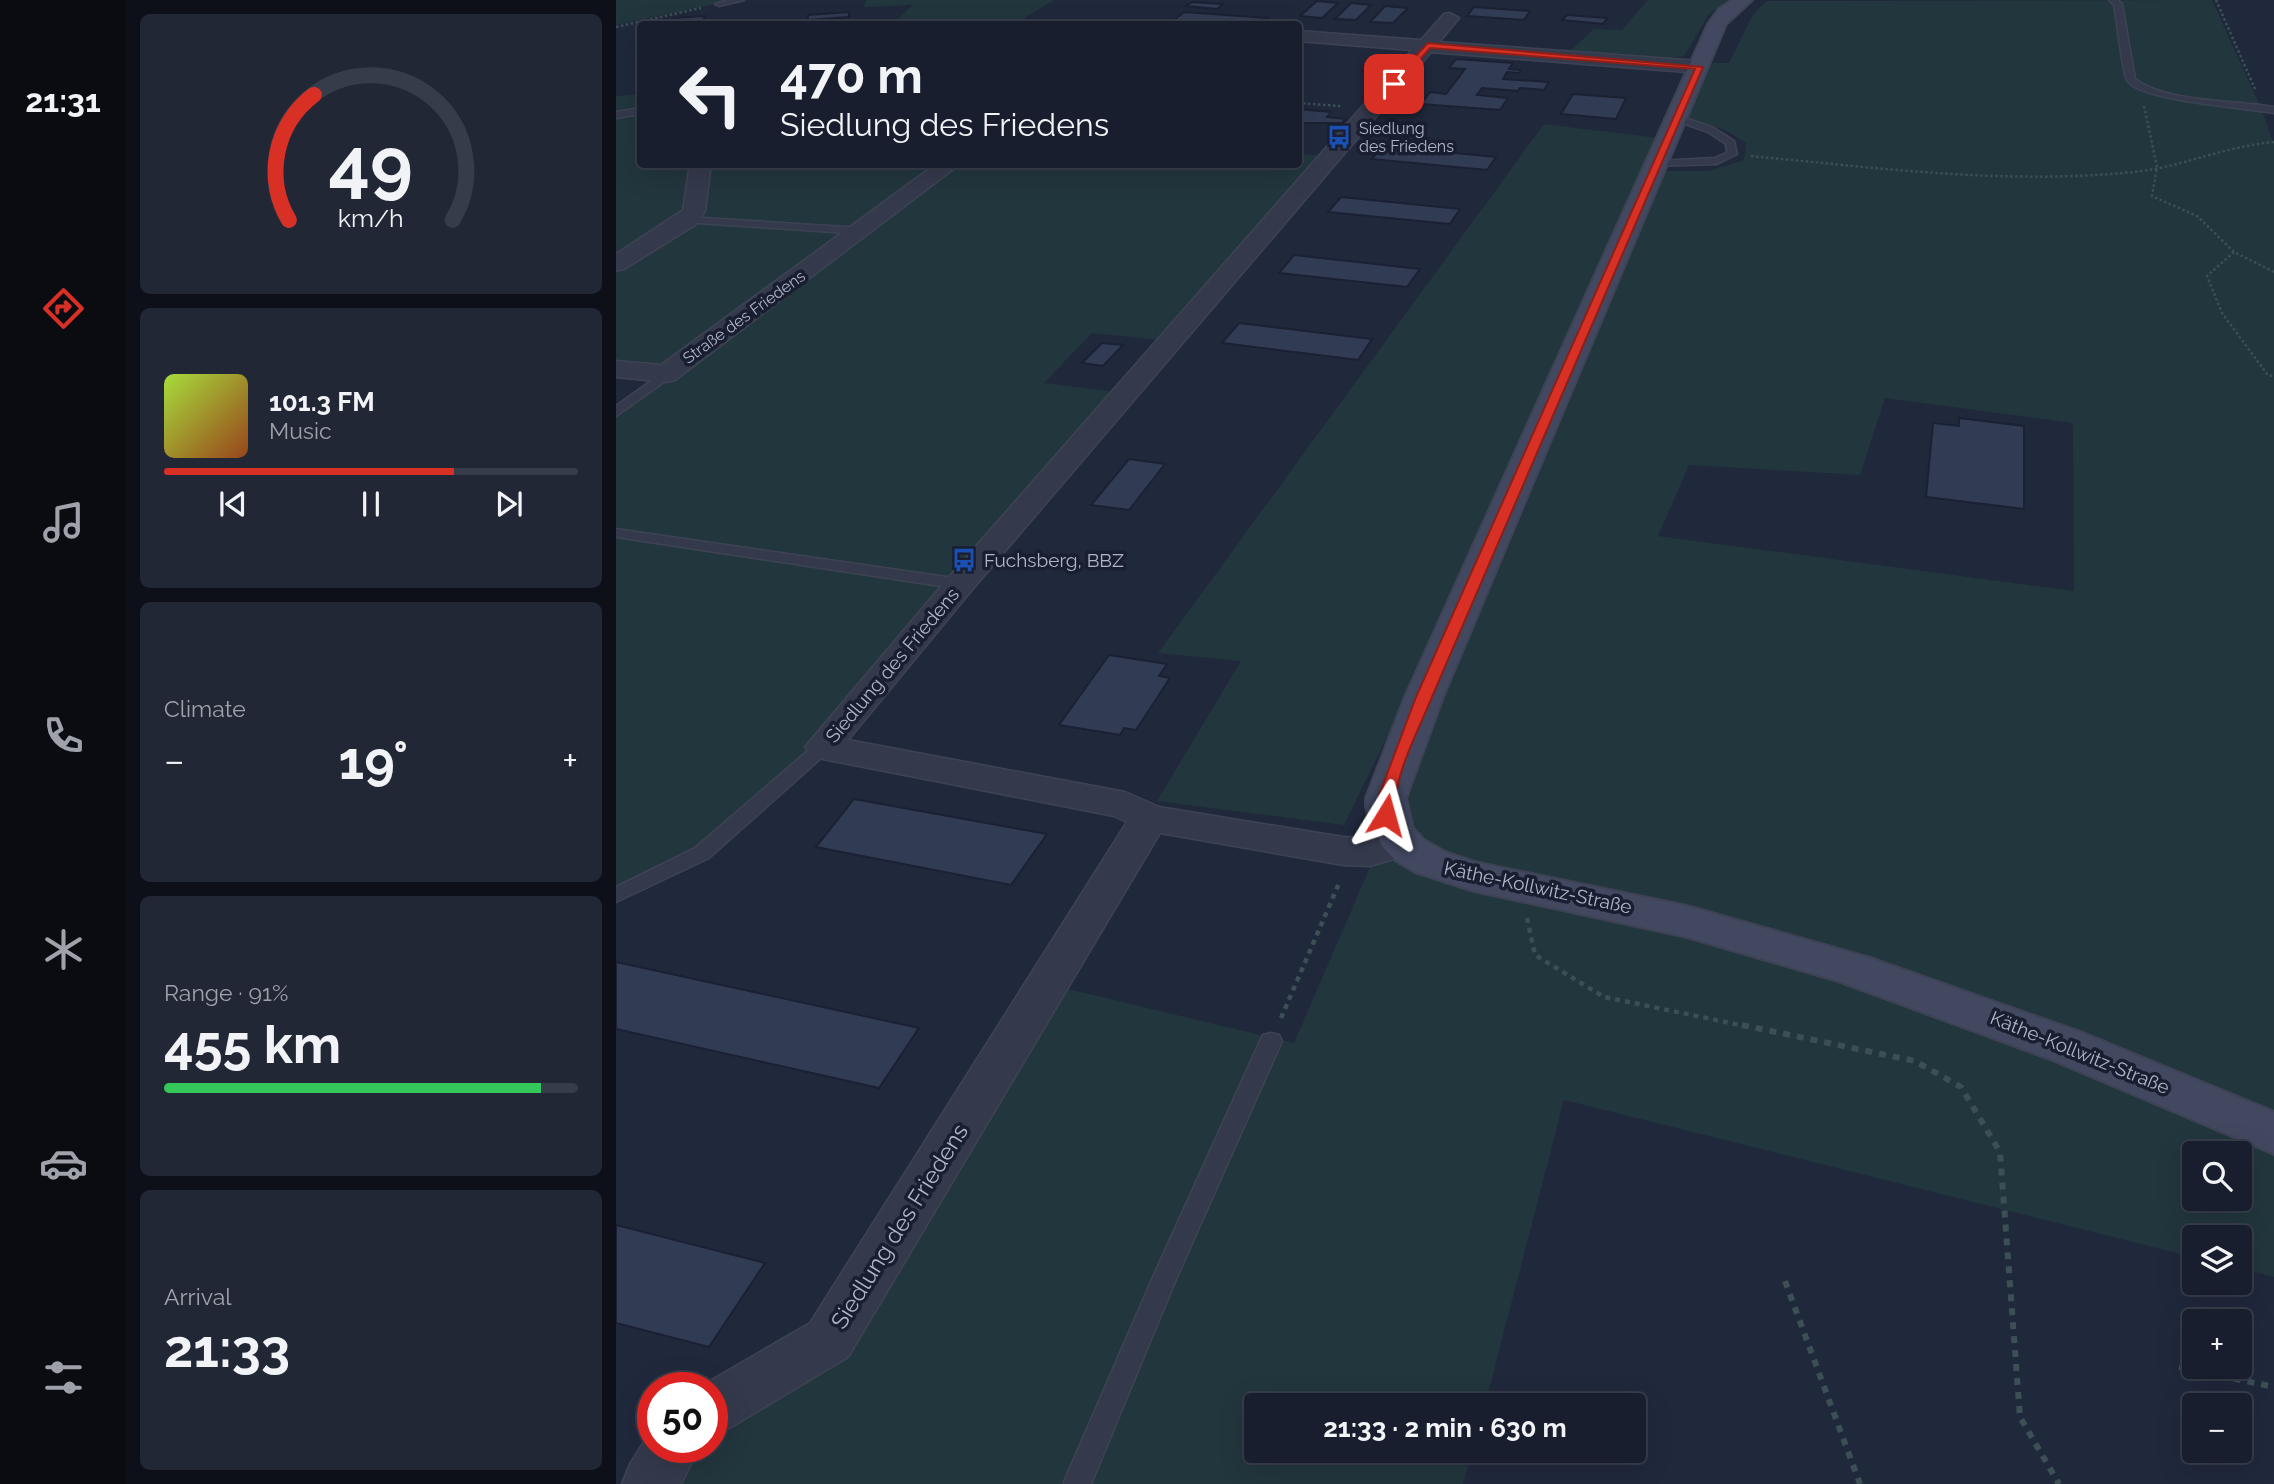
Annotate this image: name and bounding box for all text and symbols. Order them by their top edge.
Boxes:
text: 470 m [780,47,923,104]
icon: left [665,49,756,140]
pin [1364,54,1424,114]
icon: arrive [1375,65,1413,103]
text: 21:31 [25,82,101,119]
text: Siedlung des Friedens [780,106,1109,143]
place label: Siedlung des Friedens [1359,119,1454,156]
text: 49 [329,122,413,207]
bus stop icon: Siedlung des Friedens [1325,123,1353,151]
text: km/h [338,203,404,233]
street label: Straße des Friedens [679,266,809,368]
icon: directions [39,284,88,333]
text: 101.3 FM [269,387,375,417]
text: Music [269,417,332,444]
icon: previous [214,485,252,523]
icon: pause [352,485,390,523]
icon: next [490,485,528,523]
icon: music [39,498,88,547]
bus stop icon: Fuchsberg, BBZ [950,546,978,574]
place label: Fuchsberg, BBZ [984,549,1124,571]
street label: Siedlung des Friedens [821,583,963,747]
text: Climate [164,695,246,722]
icon: phone [39,711,88,760]
text: 19° [339,730,408,791]
text: − [164,738,184,783]
text: + [562,738,578,783]
position arrow [1349,778,1423,852]
street label: Käthe-Kollwitz-Straße [1442,856,1634,918]
icon: climate [39,925,88,974]
text: Range · 91% [164,979,288,1006]
street label: Käthe-Kollwitz-Straße [1987,1006,2173,1098]
text: 455 km [164,1014,341,1075]
street label: Siedlung des Friedens [825,1119,973,1333]
icon: car [39,1139,88,1188]
map controls [2182,1141,2252,1463]
button: search [2182,1141,2252,1211]
button: layers [2182,1225,2252,1295]
text: Arrival [164,1283,231,1310]
button: + [2182,1309,2252,1379]
text: 21:33 [164,1318,290,1379]
icon: filters [39,1353,88,1402]
speed limit sign: 50 [637,1372,728,1463]
button: − [2182,1393,2252,1463]
text: 21:33 · 2 min · 630 m [1323,1413,1567,1443]

